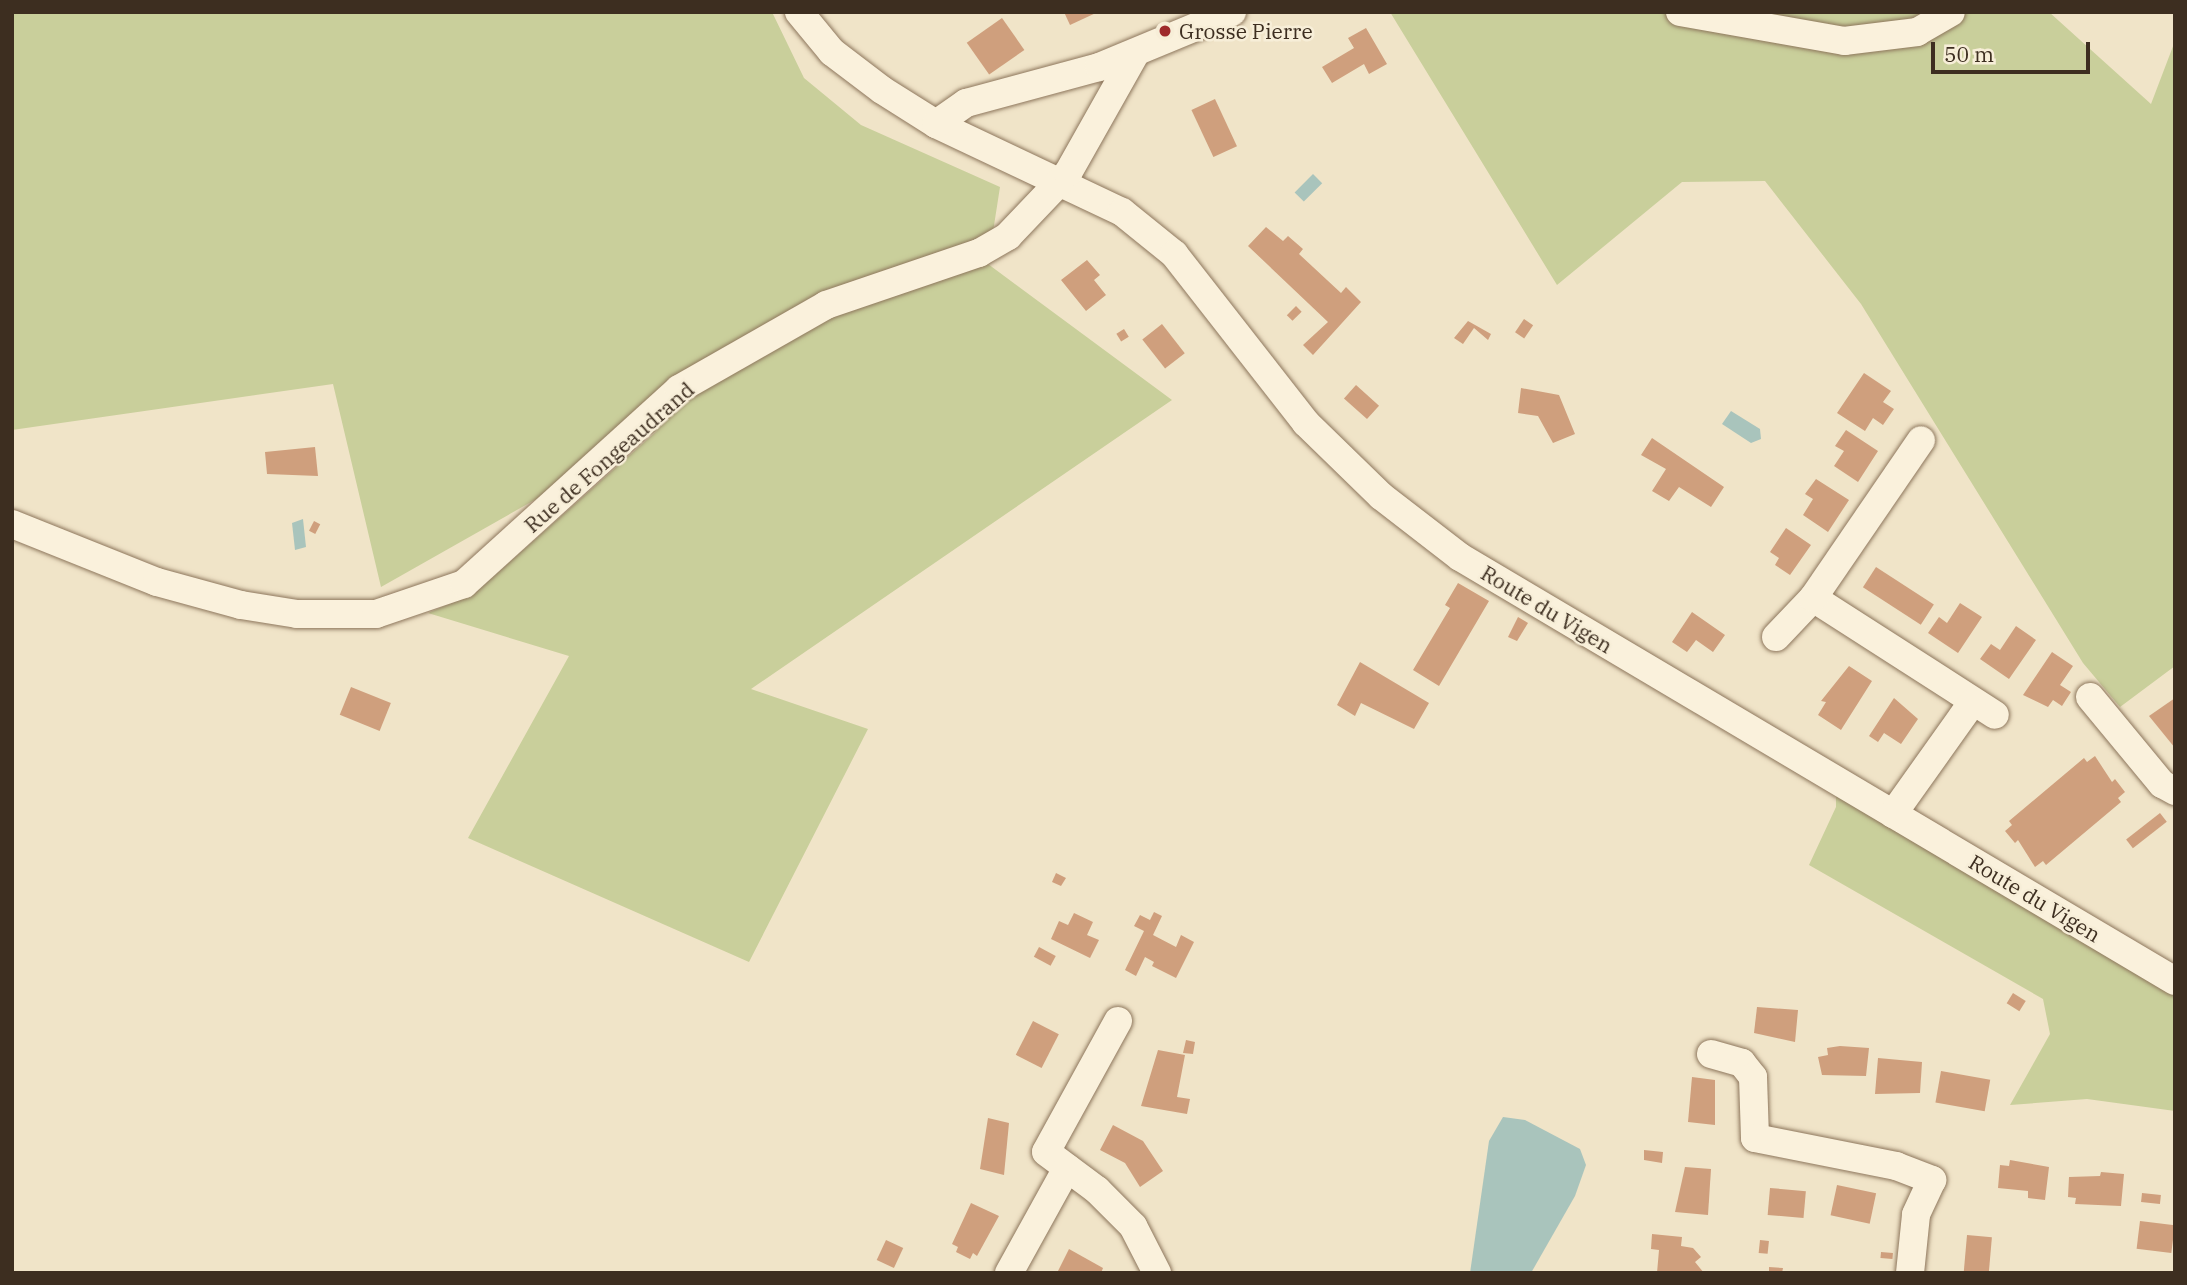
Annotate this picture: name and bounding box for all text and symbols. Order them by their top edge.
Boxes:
place label: Grosse Pierre [1179,18,1313,44]
marker: Grosse Pierre [1157,23,1173,39]
scale bar [1935,28,2094,72]
text: 50 m [1944,40,1994,68]
street label: Rue de Fongeaudrand [519,376,699,538]
street label: Route du Vigen [1477,560,1617,658]
street label: Route du Vigen [1965,849,2105,947]

